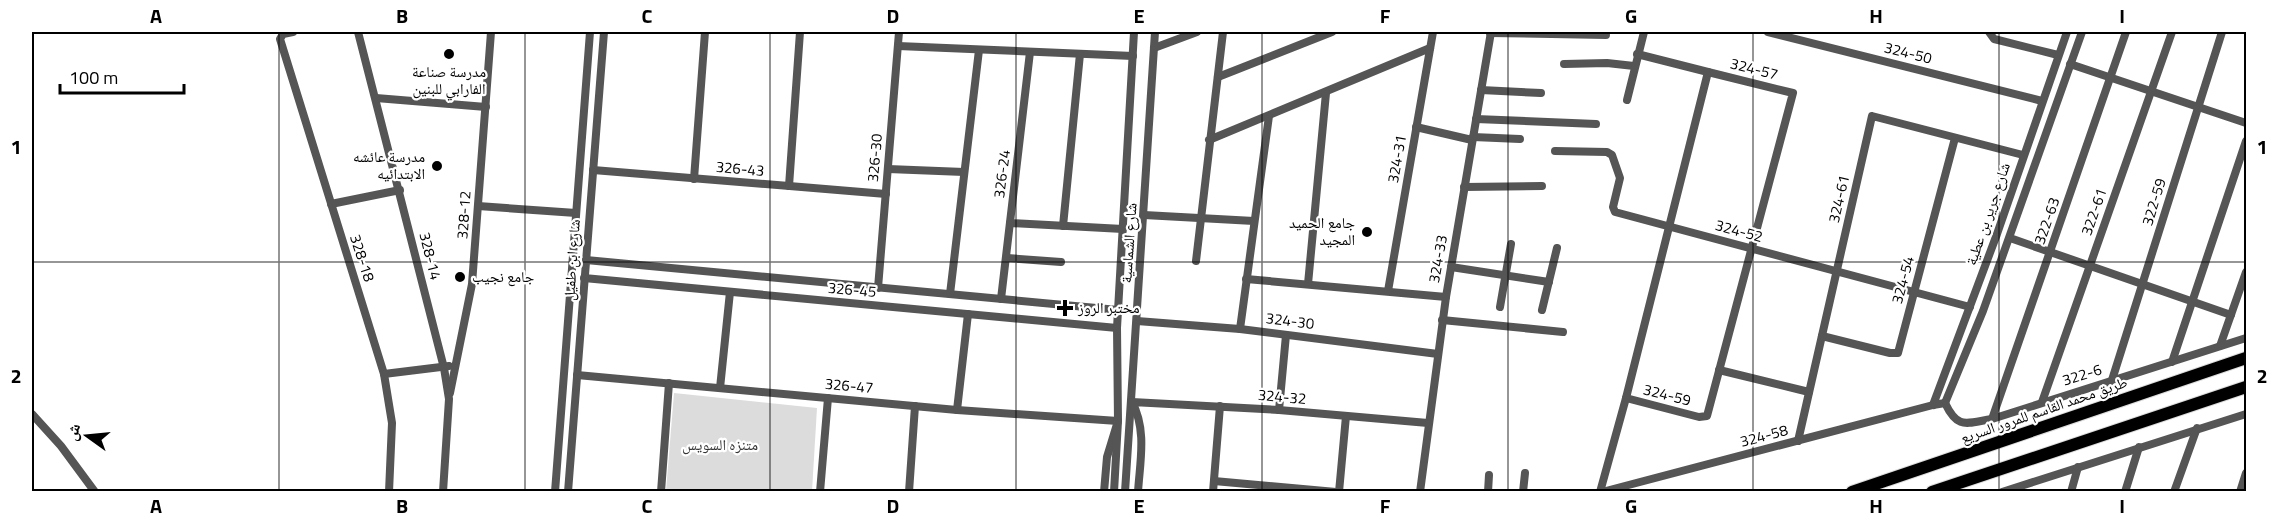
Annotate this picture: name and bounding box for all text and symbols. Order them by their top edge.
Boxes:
text: A [150,0,162,31]
text: B [396,0,408,31]
text: C [642,0,653,31]
text: D [887,0,899,31]
text: E [1133,0,1145,31]
text: F [1380,0,1391,31]
text: G [1625,0,1637,31]
text: H [1869,0,1883,31]
text: I [2119,0,2125,31]
street label: 324-50 [1882,35,1934,70]
marker: مدرسة صناعة الفارابي للبنين [442,47,456,61]
street label: 324-57 [1728,51,1780,86]
scale bar [60,57,184,95]
place label: مدرسة صناعة الفارابي للبنين [412,60,486,101]
text: 100 m [69,64,118,91]
text: 1 [10,131,22,162]
text: 1 [2256,131,2268,162]
street label: 326-30 [861,133,888,183]
street label: 324-31 [1381,133,1412,185]
place label: مدرسة عائشه الابتدائيه [353,145,425,185]
street label: 326-24 [987,148,1016,199]
street label: 326-43 [715,155,765,182]
marker: مدرسة عائشه الابتدائيه [430,159,444,173]
street label: شارع جرير بن عطية [1959,159,2016,268]
street label: 324-61 [1822,173,1855,225]
street label: 322-59 [2135,175,2172,228]
street label: 322-61 [2075,185,2112,239]
street label: 328-12 [450,190,477,240]
street label: 322-63 [2028,194,2065,248]
street label: شارع الشماسية [1114,202,1143,284]
place label: جامع الحميد المجيد [1289,211,1355,251]
street label: 324-52 [1713,213,1766,248]
street label: شارع ابن طفيل [557,218,586,301]
marker: جامع الحميد المجيد [1360,225,1374,239]
street label: 328-14 [413,230,448,282]
street label: 328-18 [344,231,381,284]
street label: 324-33 [1422,233,1453,285]
street label: 324-54 [1885,253,1920,306]
place label: جامع نجيب [472,265,535,288]
marker: جامع نجيب [453,270,467,284]
street label: 326-45 [827,276,877,303]
place label: مختبر الروز [1077,296,1140,319]
marker: مختبر الروز [1056,299,1074,317]
street label: 324-30 [1265,306,1316,335]
street label: 322-6 [2059,358,2104,391]
text: 2 [10,360,22,391]
text: 2 [2256,360,2268,391]
street label: طريق محمد القاسم للمرور السريع [1957,370,2130,449]
street label: 326-47 [824,372,874,399]
street label: 324-59 [1641,377,1693,412]
street label: 324-32 [1257,383,1307,410]
north arrow [57,406,117,466]
street label: 324-58 [1737,418,1790,453]
text: ش [59,421,86,443]
park label: متنزه السويس [682,433,758,456]
text: A [150,490,162,521]
text: B [396,490,408,521]
text: C [642,490,653,521]
text: D [887,490,899,521]
text: E [1133,490,1145,521]
text: F [1380,490,1391,521]
text: G [1625,490,1637,521]
text: H [1869,490,1883,521]
text: I [2119,490,2125,521]

